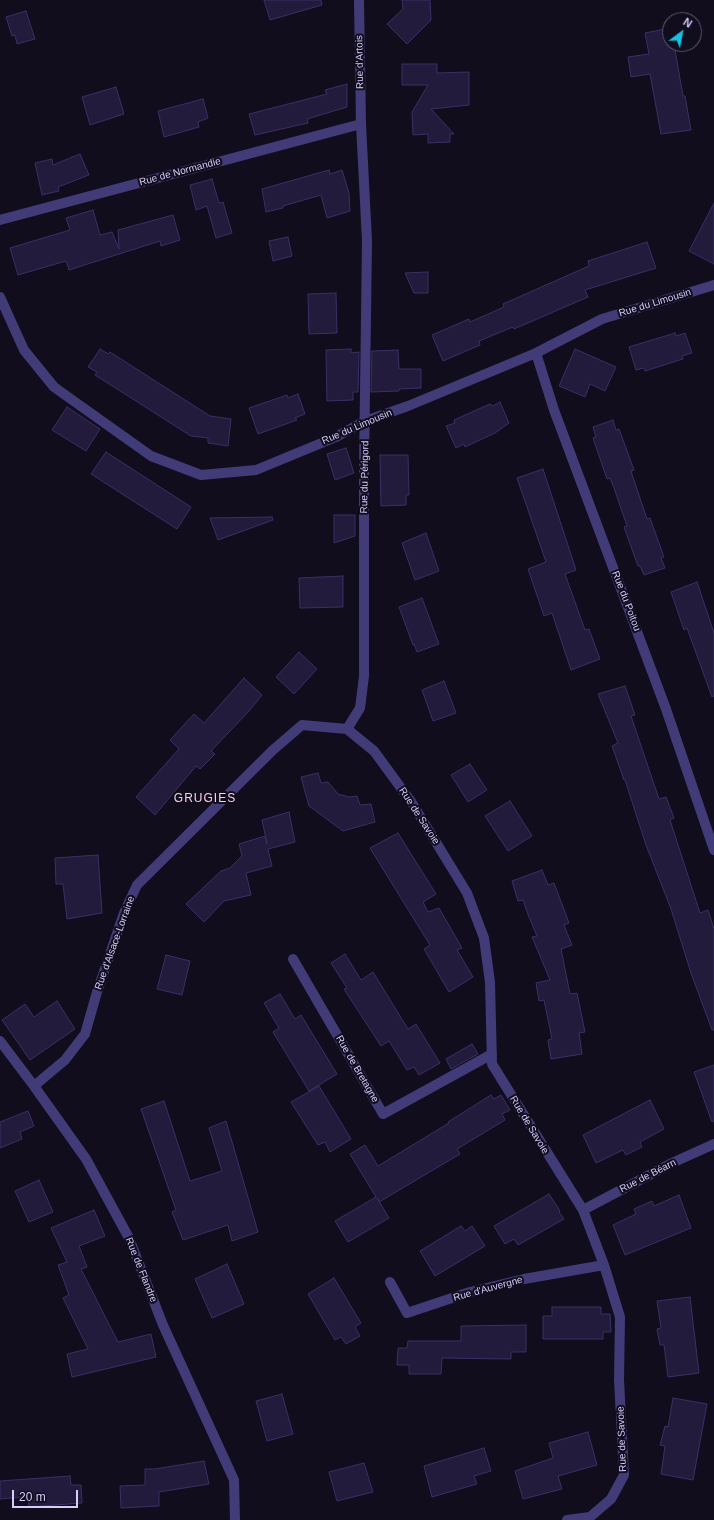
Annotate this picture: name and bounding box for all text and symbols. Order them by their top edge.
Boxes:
north arrow [662,12,702,52]
text: N [681,15,694,30]
street label: Rue d'Artois [354,35,366,89]
street label: Rue de Normandie [138,155,222,189]
street label: Rue du Limousin [617,286,693,320]
street label: Rue du Limousin [320,407,394,447]
street label: Rue du Périgord [358,440,372,514]
street label: Rue du Poitou [609,569,643,633]
street label: Rue de Savoie [396,785,442,847]
district label: GRUGIES [174,792,236,806]
street label: Rue d'Alsace-Lorraine [92,895,138,991]
street label: Rue de Bretagne [333,1033,381,1105]
street label: Rue de Savoie [507,1094,551,1156]
street label: Rue de Béarn [618,1157,678,1195]
street label: Rue de Flandre [123,1236,159,1304]
street label: Rue d'Auvergne [452,1274,524,1304]
street label: Rue de Savoie [615,1406,629,1472]
scale bar [14,1482,80,1508]
text: 20 m [19,1490,46,1504]

